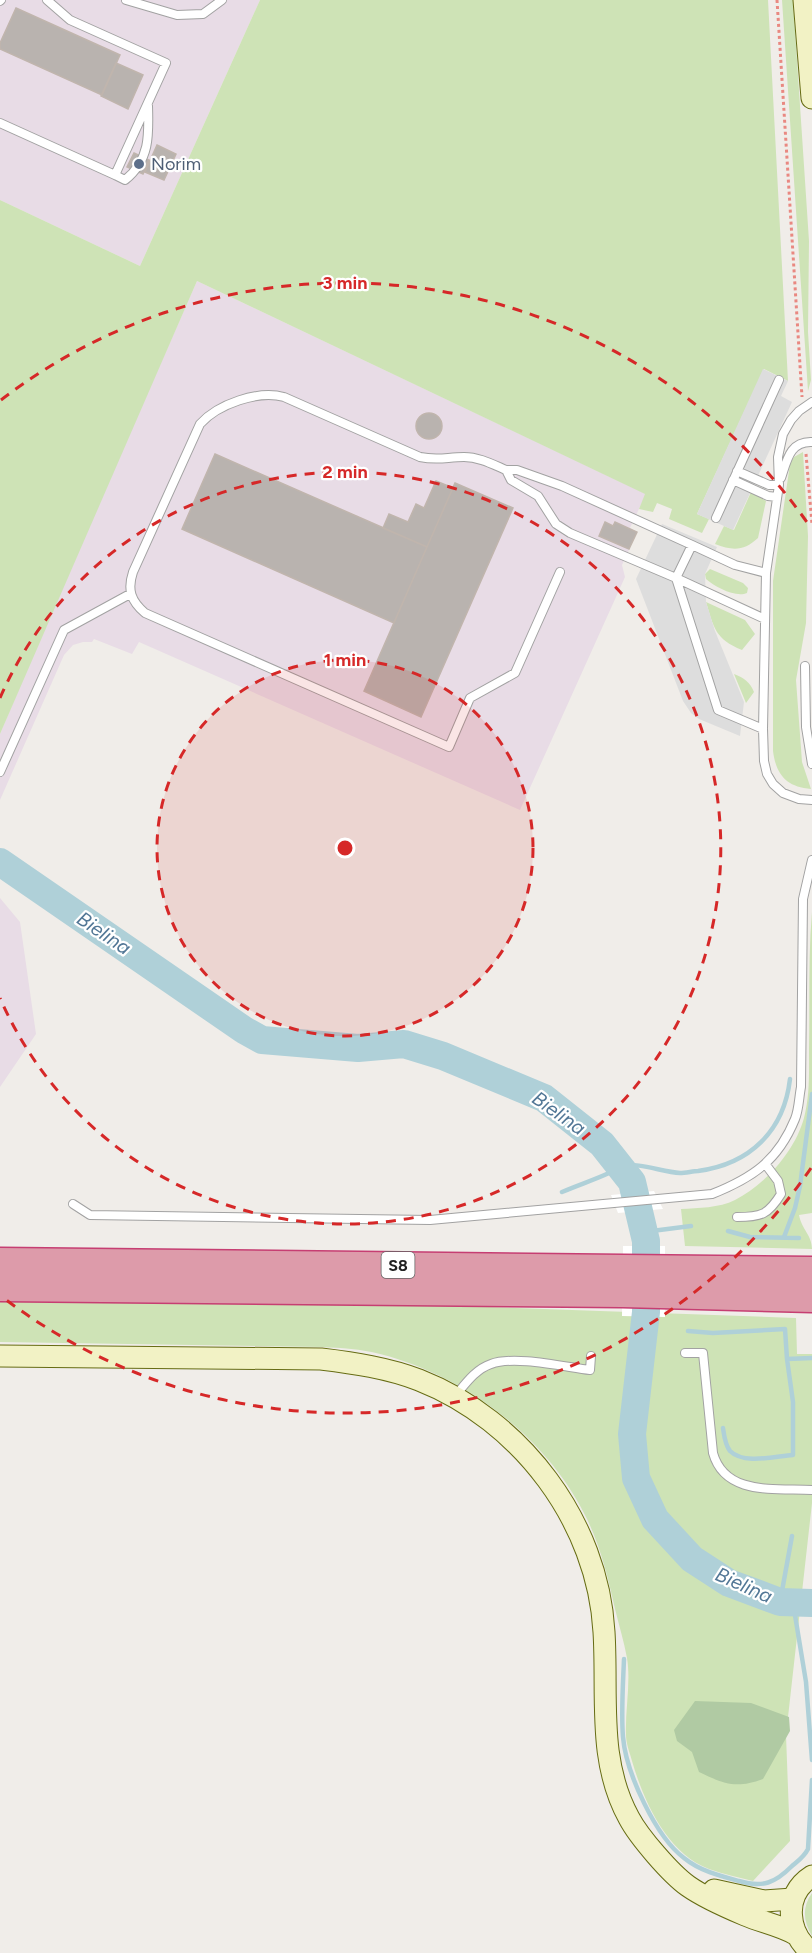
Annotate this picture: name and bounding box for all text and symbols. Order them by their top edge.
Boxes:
place label: Norim [151,153,201,175]
marker: Norim [132,157,146,171]
text: 3 min [323,272,367,294]
text: 2 min [322,461,368,483]
text: 1 min [324,649,366,671]
centre of rings [335,838,355,858]
water label: Bielina [72,906,136,960]
water label: Bielina [528,1086,591,1140]
road number: S8 [382,1252,414,1278]
water label: Bielina [712,1562,776,1608]

